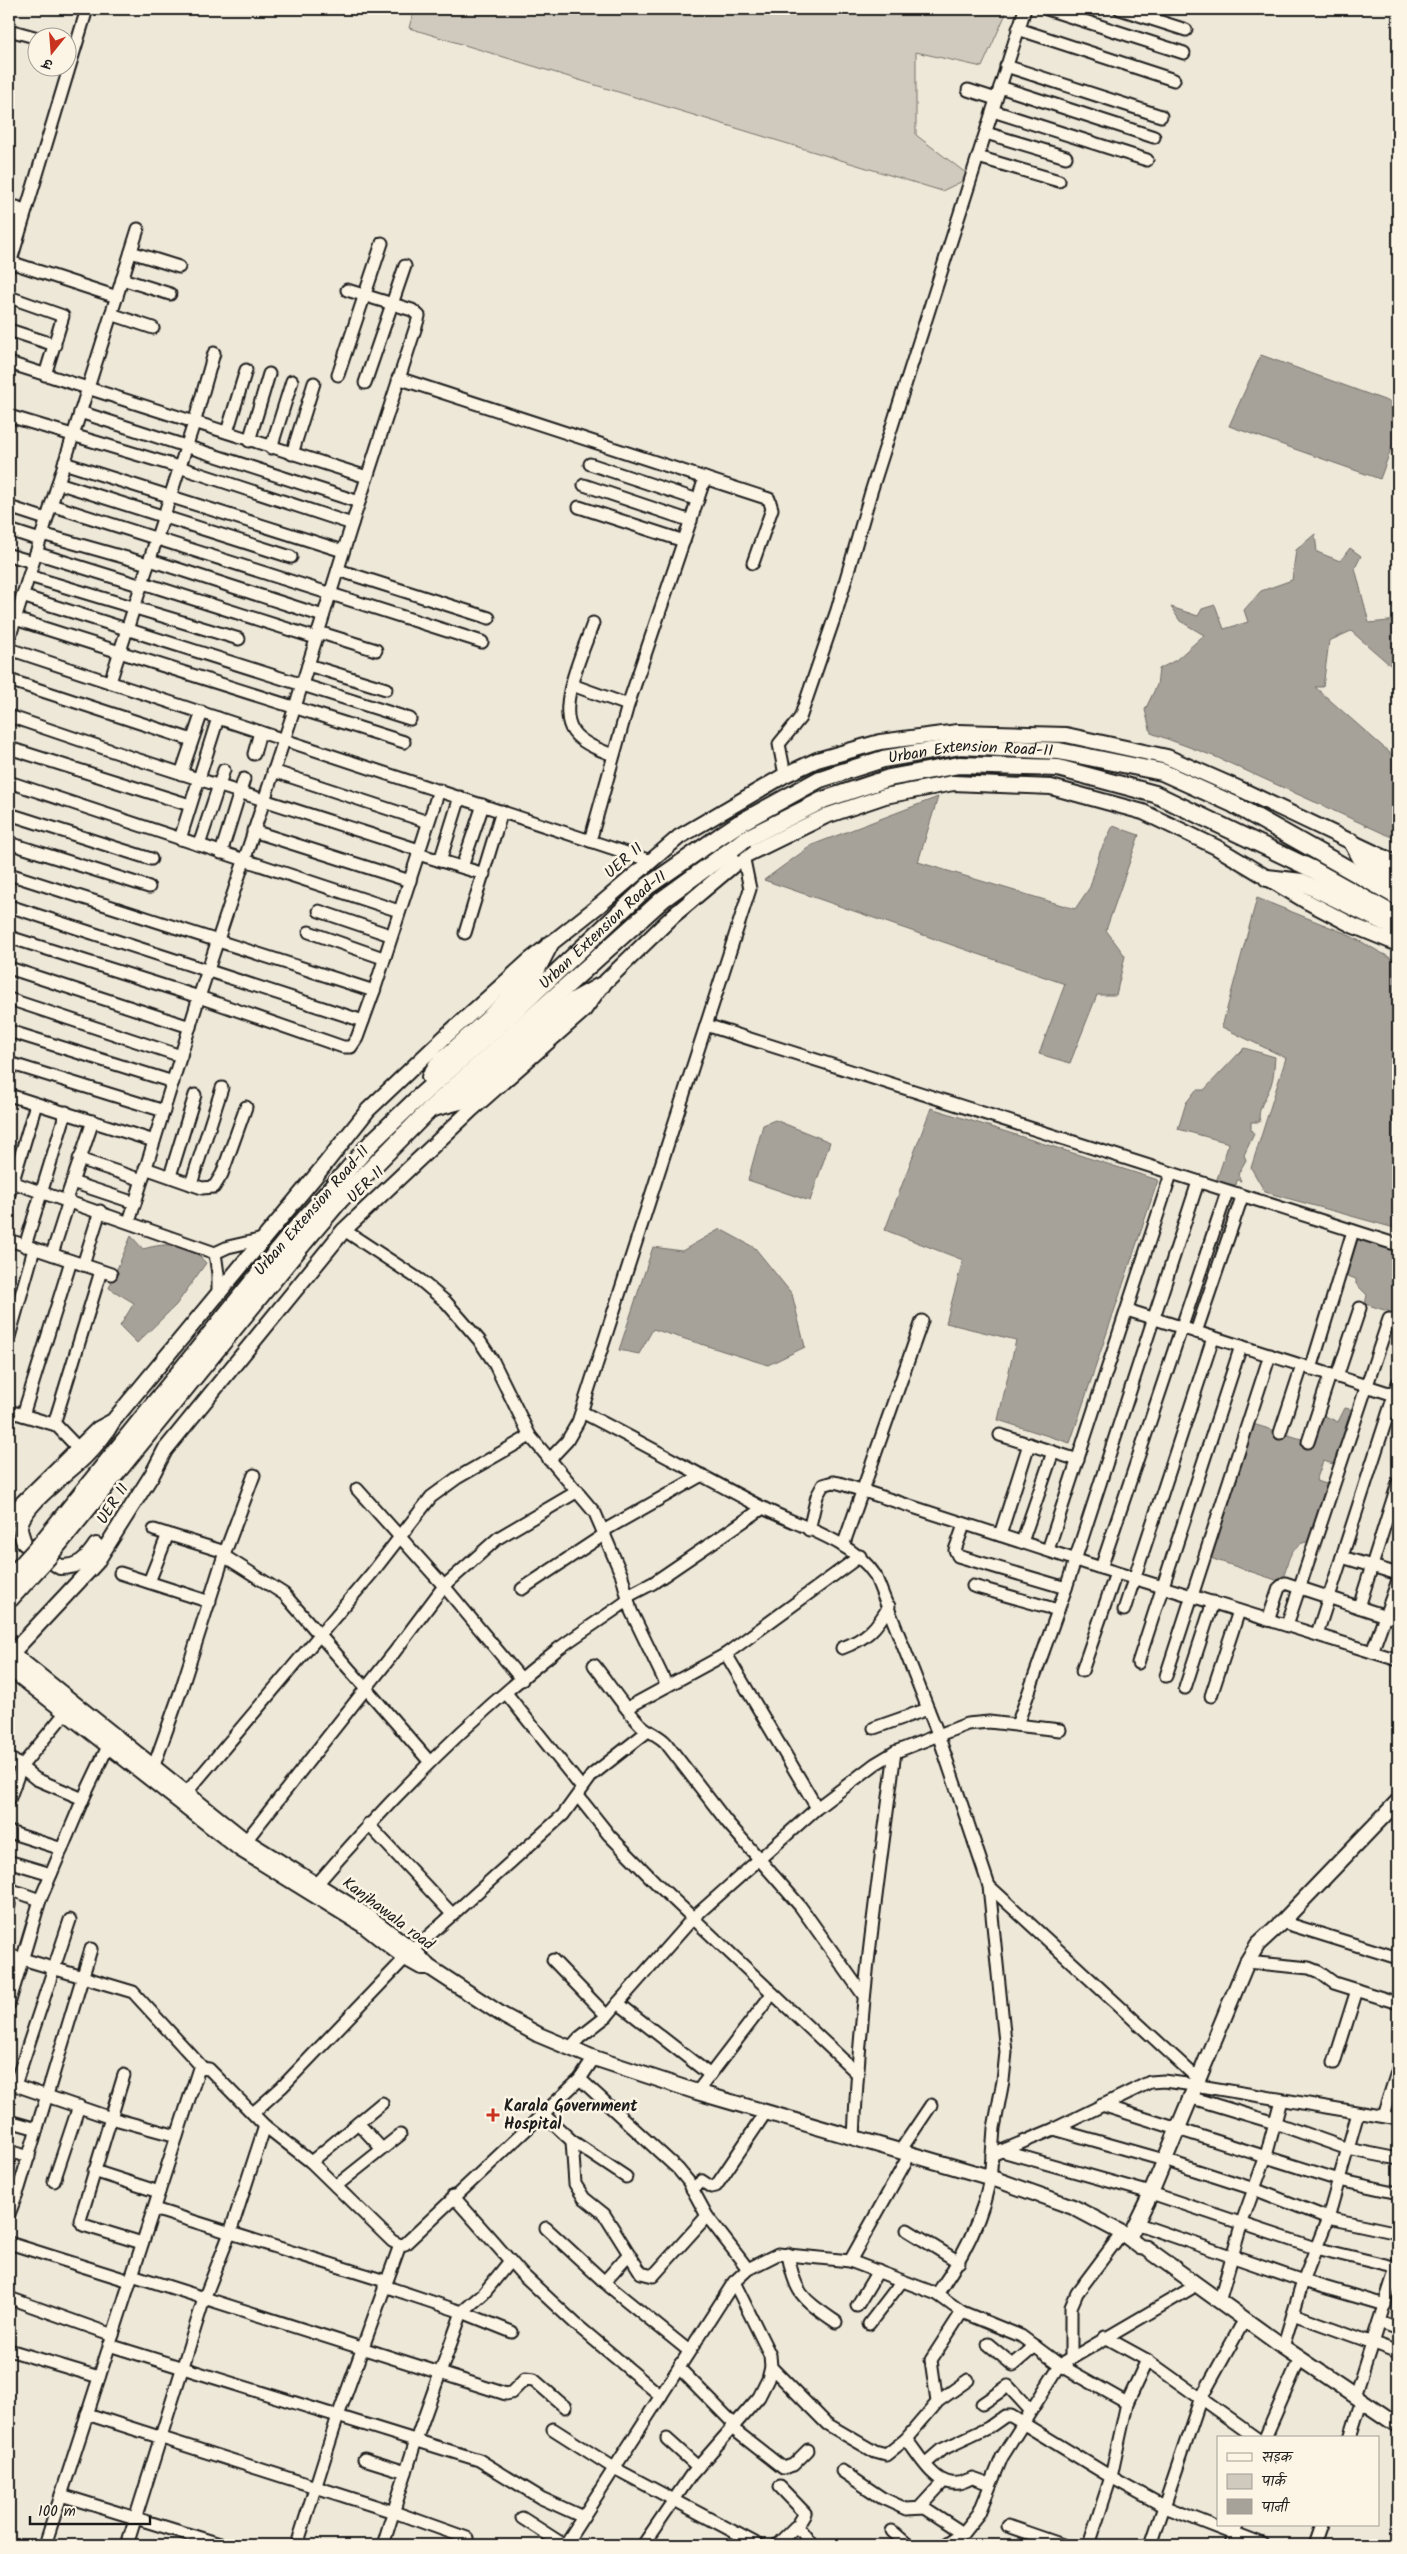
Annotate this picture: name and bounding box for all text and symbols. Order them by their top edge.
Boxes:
north arrow [28,28,78,78]
text: उ [38,51,56,75]
street label: Urban Extension Road-II [886,733,1054,770]
street label: UER II [599,837,649,885]
street label: Urban Extension Road-II [533,864,672,995]
street label: Urban Extension Road-II [248,1140,376,1282]
street label: UER II [341,1160,391,1209]
street label: UER II [90,1478,136,1530]
street label: Kanjhawala road [337,1871,440,1958]
place label: Karala Government Hospital [504,2094,638,2137]
marker: Karala Government Hospital [486,2108,500,2122]
legend [1217,2436,1380,2526]
text: सड़क [1262,2446,1294,2470]
text: पार्क [1261,2470,1288,2494]
scale bar [30,2494,150,2526]
text: पानी [1261,2496,1291,2520]
text: 100 m [38,2500,76,2524]

